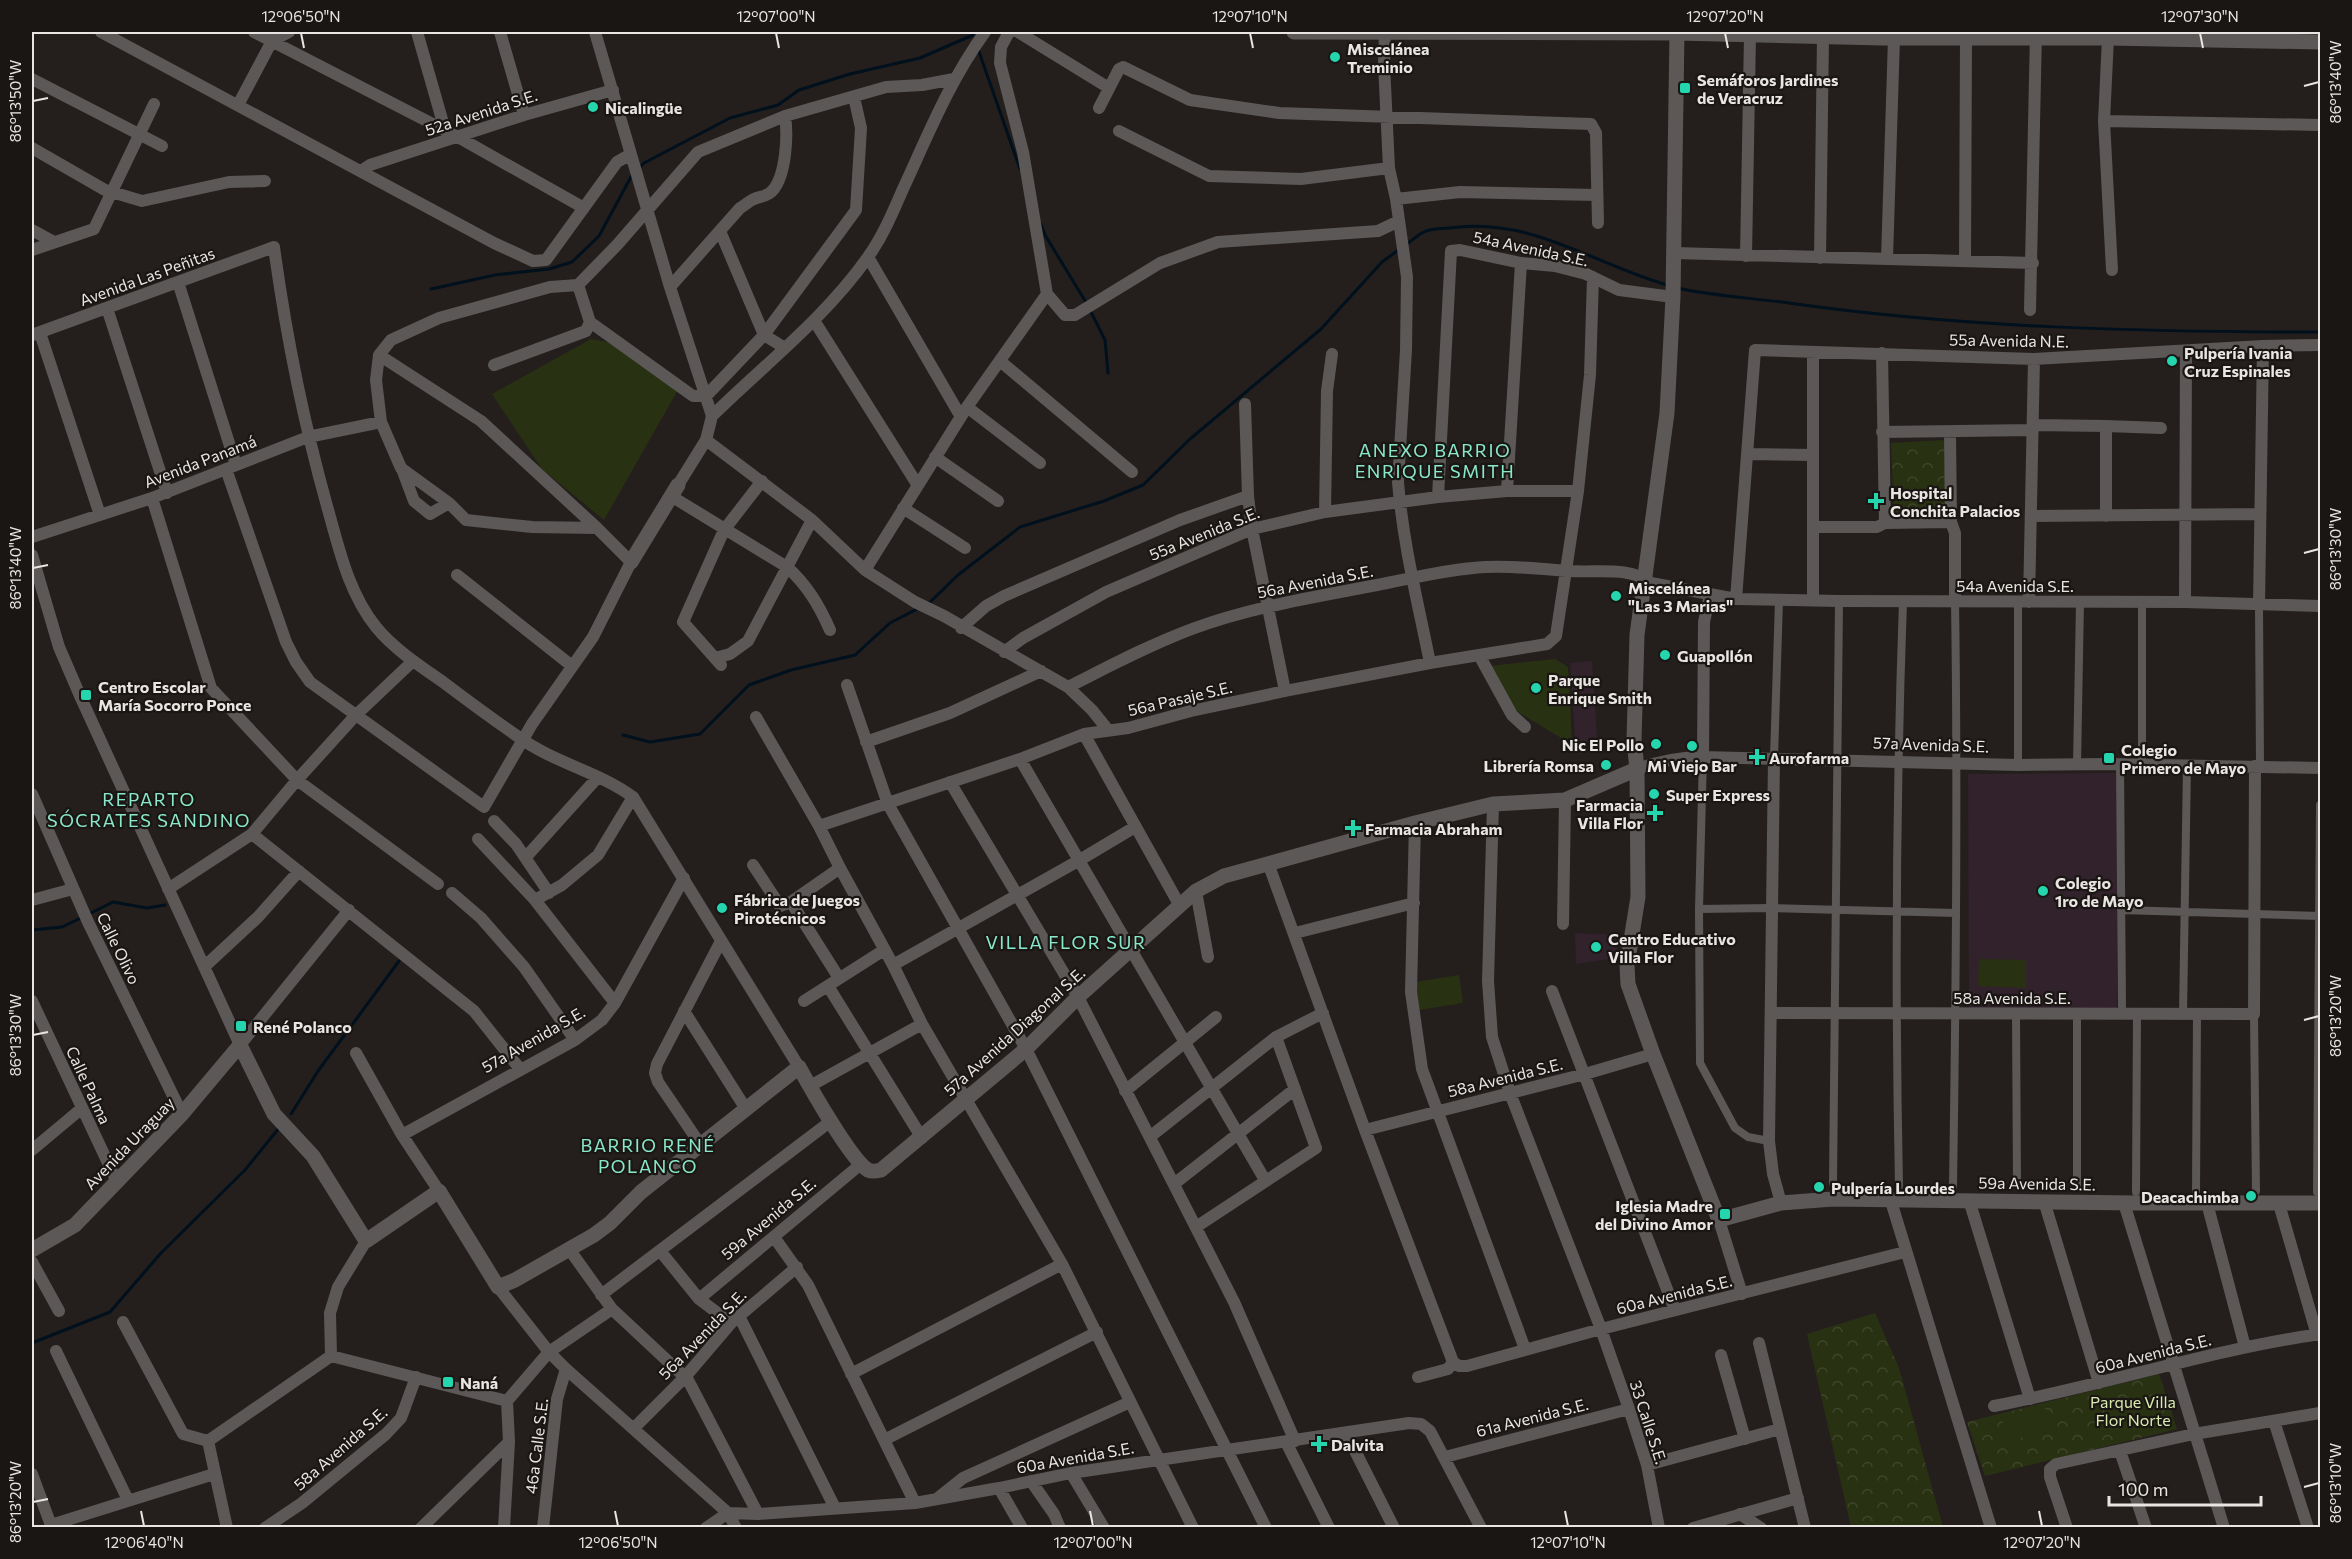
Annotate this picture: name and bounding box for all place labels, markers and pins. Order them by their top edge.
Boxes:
place label: Miscelánea Treminio [1347,39,1429,76]
marker: Miscelánea Treminio [1328,50,1342,64]
place label: Semáforos Jardines de Veracruz [1697,70,1838,107]
marker: Semáforos Jardines de Veracruz [1678,81,1692,95]
place label: Nicalingüe [605,98,682,117]
marker: Nicalingüe [586,100,600,114]
place label: Pulpería Ivania Cruz Espinales [2184,343,2292,380]
marker: Pulpería Ivania Cruz Espinales [2165,354,2179,368]
place label: Hospital Conchita Palacios [1890,483,2020,520]
marker: Hospital Conchita Palacios [1867,492,1885,510]
place label: Miscelánea "Las 3 Marias" [1628,578,1733,615]
marker: Miscelánea "Las 3 Marias" [1609,589,1623,603]
place label: Guapollón [1677,646,1753,665]
marker: Guapollón [1658,648,1672,662]
place label: Parque Enrique Smith [1548,670,1652,707]
place label: Centro Escolar María Socorro Ponce [98,677,251,714]
marker: Parque Enrique Smith [1529,681,1543,695]
marker: Centro Escolar María Socorro Ponce [79,688,93,702]
place label: Nic El Pollo [1562,735,1644,754]
marker: Nic El Pollo [1649,737,1663,751]
marker: Mi Viejo Bar [1685,739,1699,753]
place label: Colegio Primero de Mayo [2121,740,2247,777]
place label: Aurofarma [1769,748,1849,767]
marker: Aurofarma [1750,750,1764,764]
marker: Colegio Primero de Mayo [2102,751,2116,765]
place label: Librería Romsa [1484,756,1594,775]
place label: Mi Viejo Bar [1647,756,1737,775]
marker: Librería Romsa [1599,758,1613,772]
place label: Super Express [1666,785,1770,804]
marker: Super Express [1647,787,1661,801]
place label: Farmacia Villa Flor [1576,795,1643,832]
marker: Farmacia Villa Flor [1648,806,1662,820]
place label: Farmacia Abraham [1365,819,1503,838]
marker: Farmacia Abraham [1346,821,1360,835]
place label: Colegio 1ro de Mayo [2055,873,2144,910]
marker: Colegio 1ro de Mayo [2036,884,2050,898]
place label: Fábrica de Juegos Pirotécnicos [734,890,860,927]
marker: Fábrica de Juegos Pirotécnicos [715,901,729,915]
place label: Centro Educativo Villa Flor [1608,929,1736,966]
marker: Centro Educativo Villa Flor [1589,940,1603,954]
place label: René Polanco [253,1017,352,1036]
marker: René Polanco [234,1019,248,1033]
place label: Pulpería Lourdes [1831,1178,1955,1197]
marker: Pulpería Lourdes [1812,1180,1826,1194]
place label: Deacachimba [2141,1187,2239,1206]
marker: Deacachimba [2244,1189,2258,1203]
place label: Iglesia Madre del Divino Amor [1595,1196,1713,1233]
marker: Iglesia Madre del Divino Amor [1718,1207,1732,1221]
place label: Naná [460,1373,498,1392]
marker: Naná [441,1375,455,1389]
place label: Dalvita [1331,1435,1384,1454]
marker: Dalvita [1312,1437,1326,1451]

